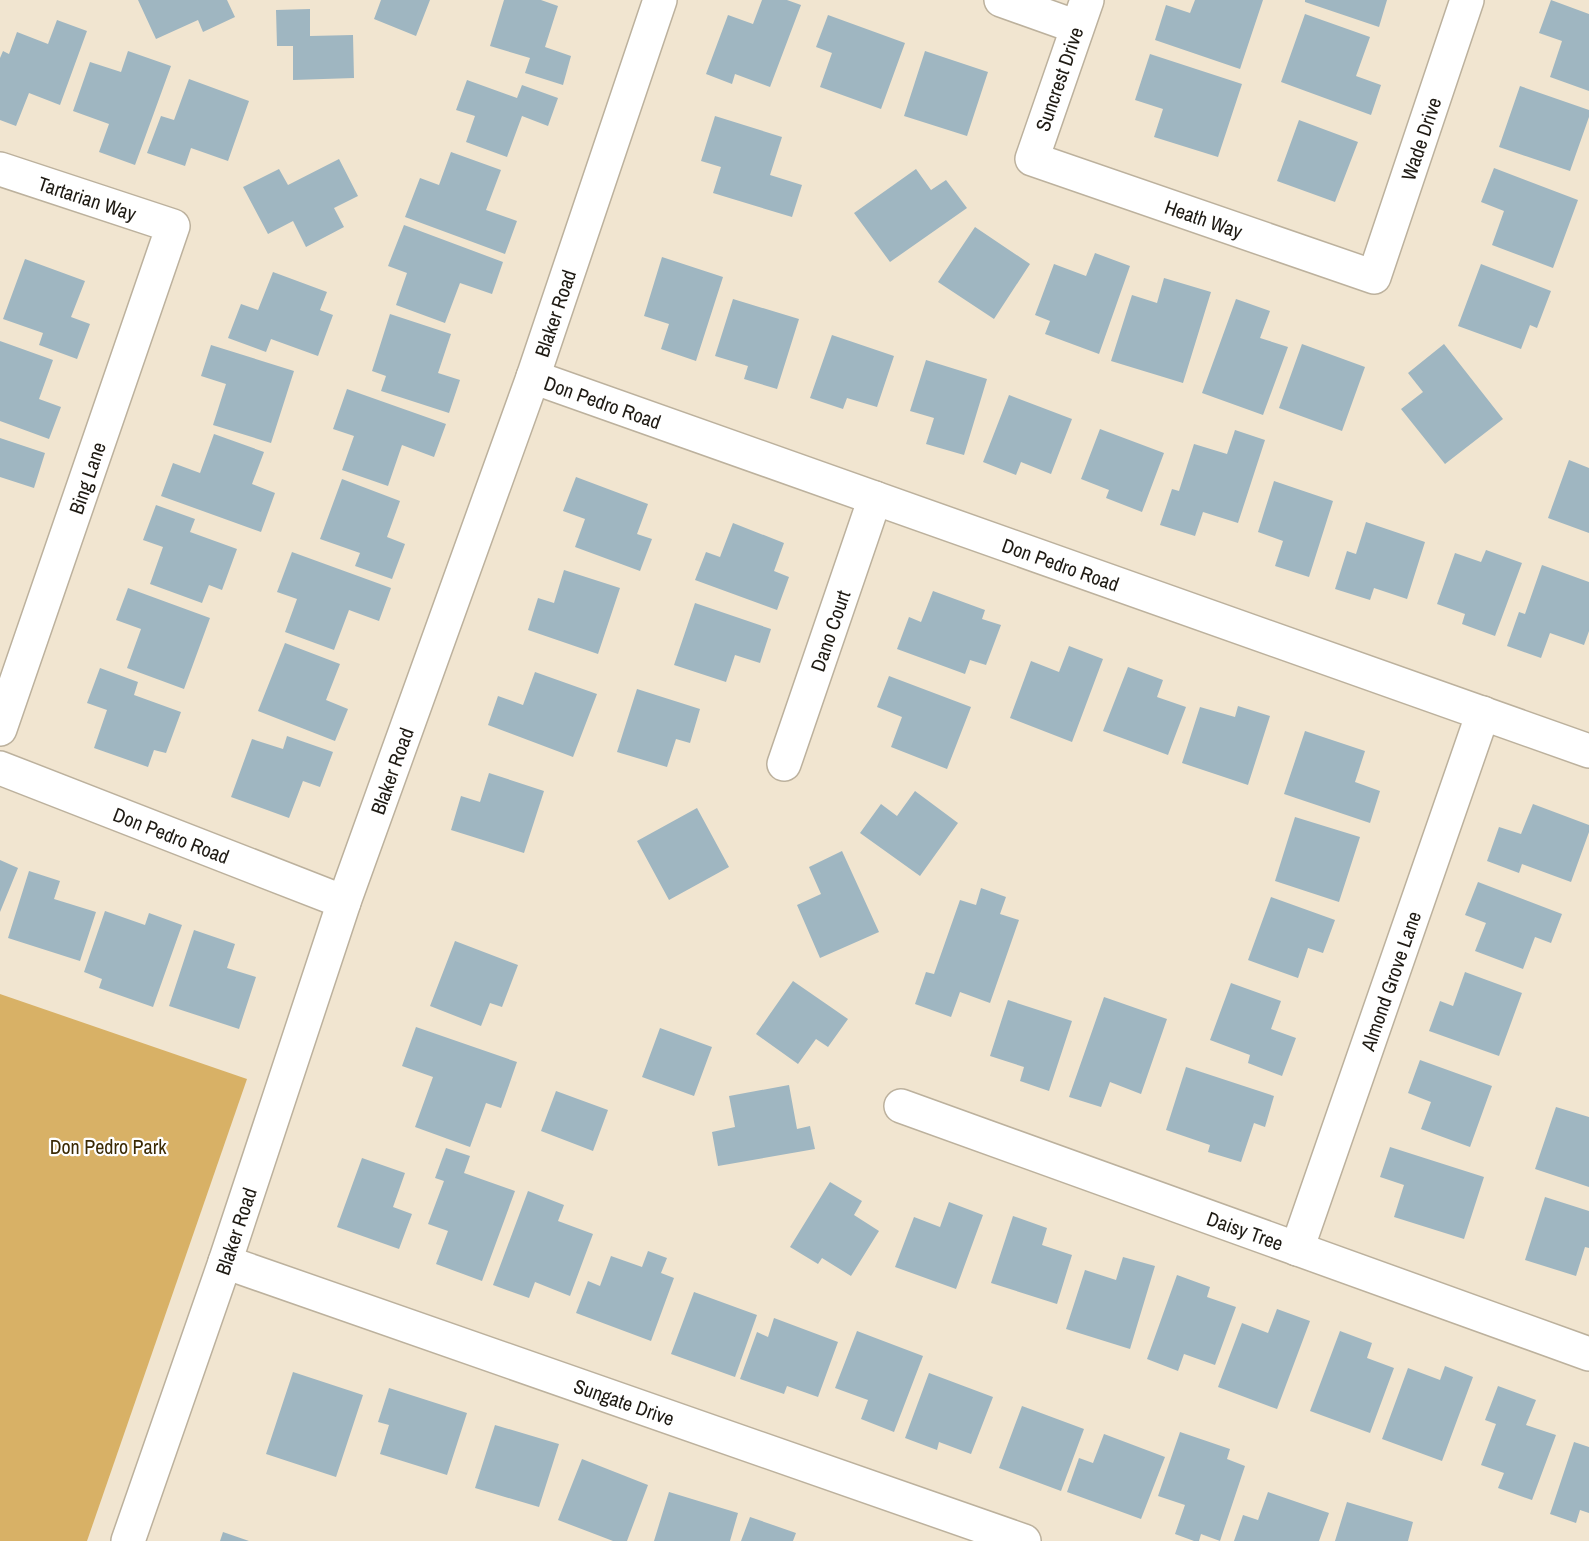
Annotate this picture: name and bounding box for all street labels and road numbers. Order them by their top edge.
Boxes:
street label: Suncrest Drive [1029,23,1089,135]
street label: Wade Drive [1394,94,1447,184]
street label: Tartarian Way [35,169,141,227]
street label: Heath Way [1161,192,1247,244]
street label: Blaker Road [527,266,582,360]
street label: Don Pedro Road [541,369,665,435]
street label: Bing Lane [62,438,112,518]
street label: Don Pedro Road [999,531,1123,597]
street label: Dano Court [803,586,856,675]
street label: Blaker Road [363,724,419,818]
street label: Don Pedro Road [110,800,233,870]
street label: Almond Grove Lane [1353,907,1427,1055]
street label: Blaker Road [208,1184,262,1278]
street label: Daisy Tree [1203,1204,1287,1256]
street label: Sungate Drive [570,1371,678,1431]

